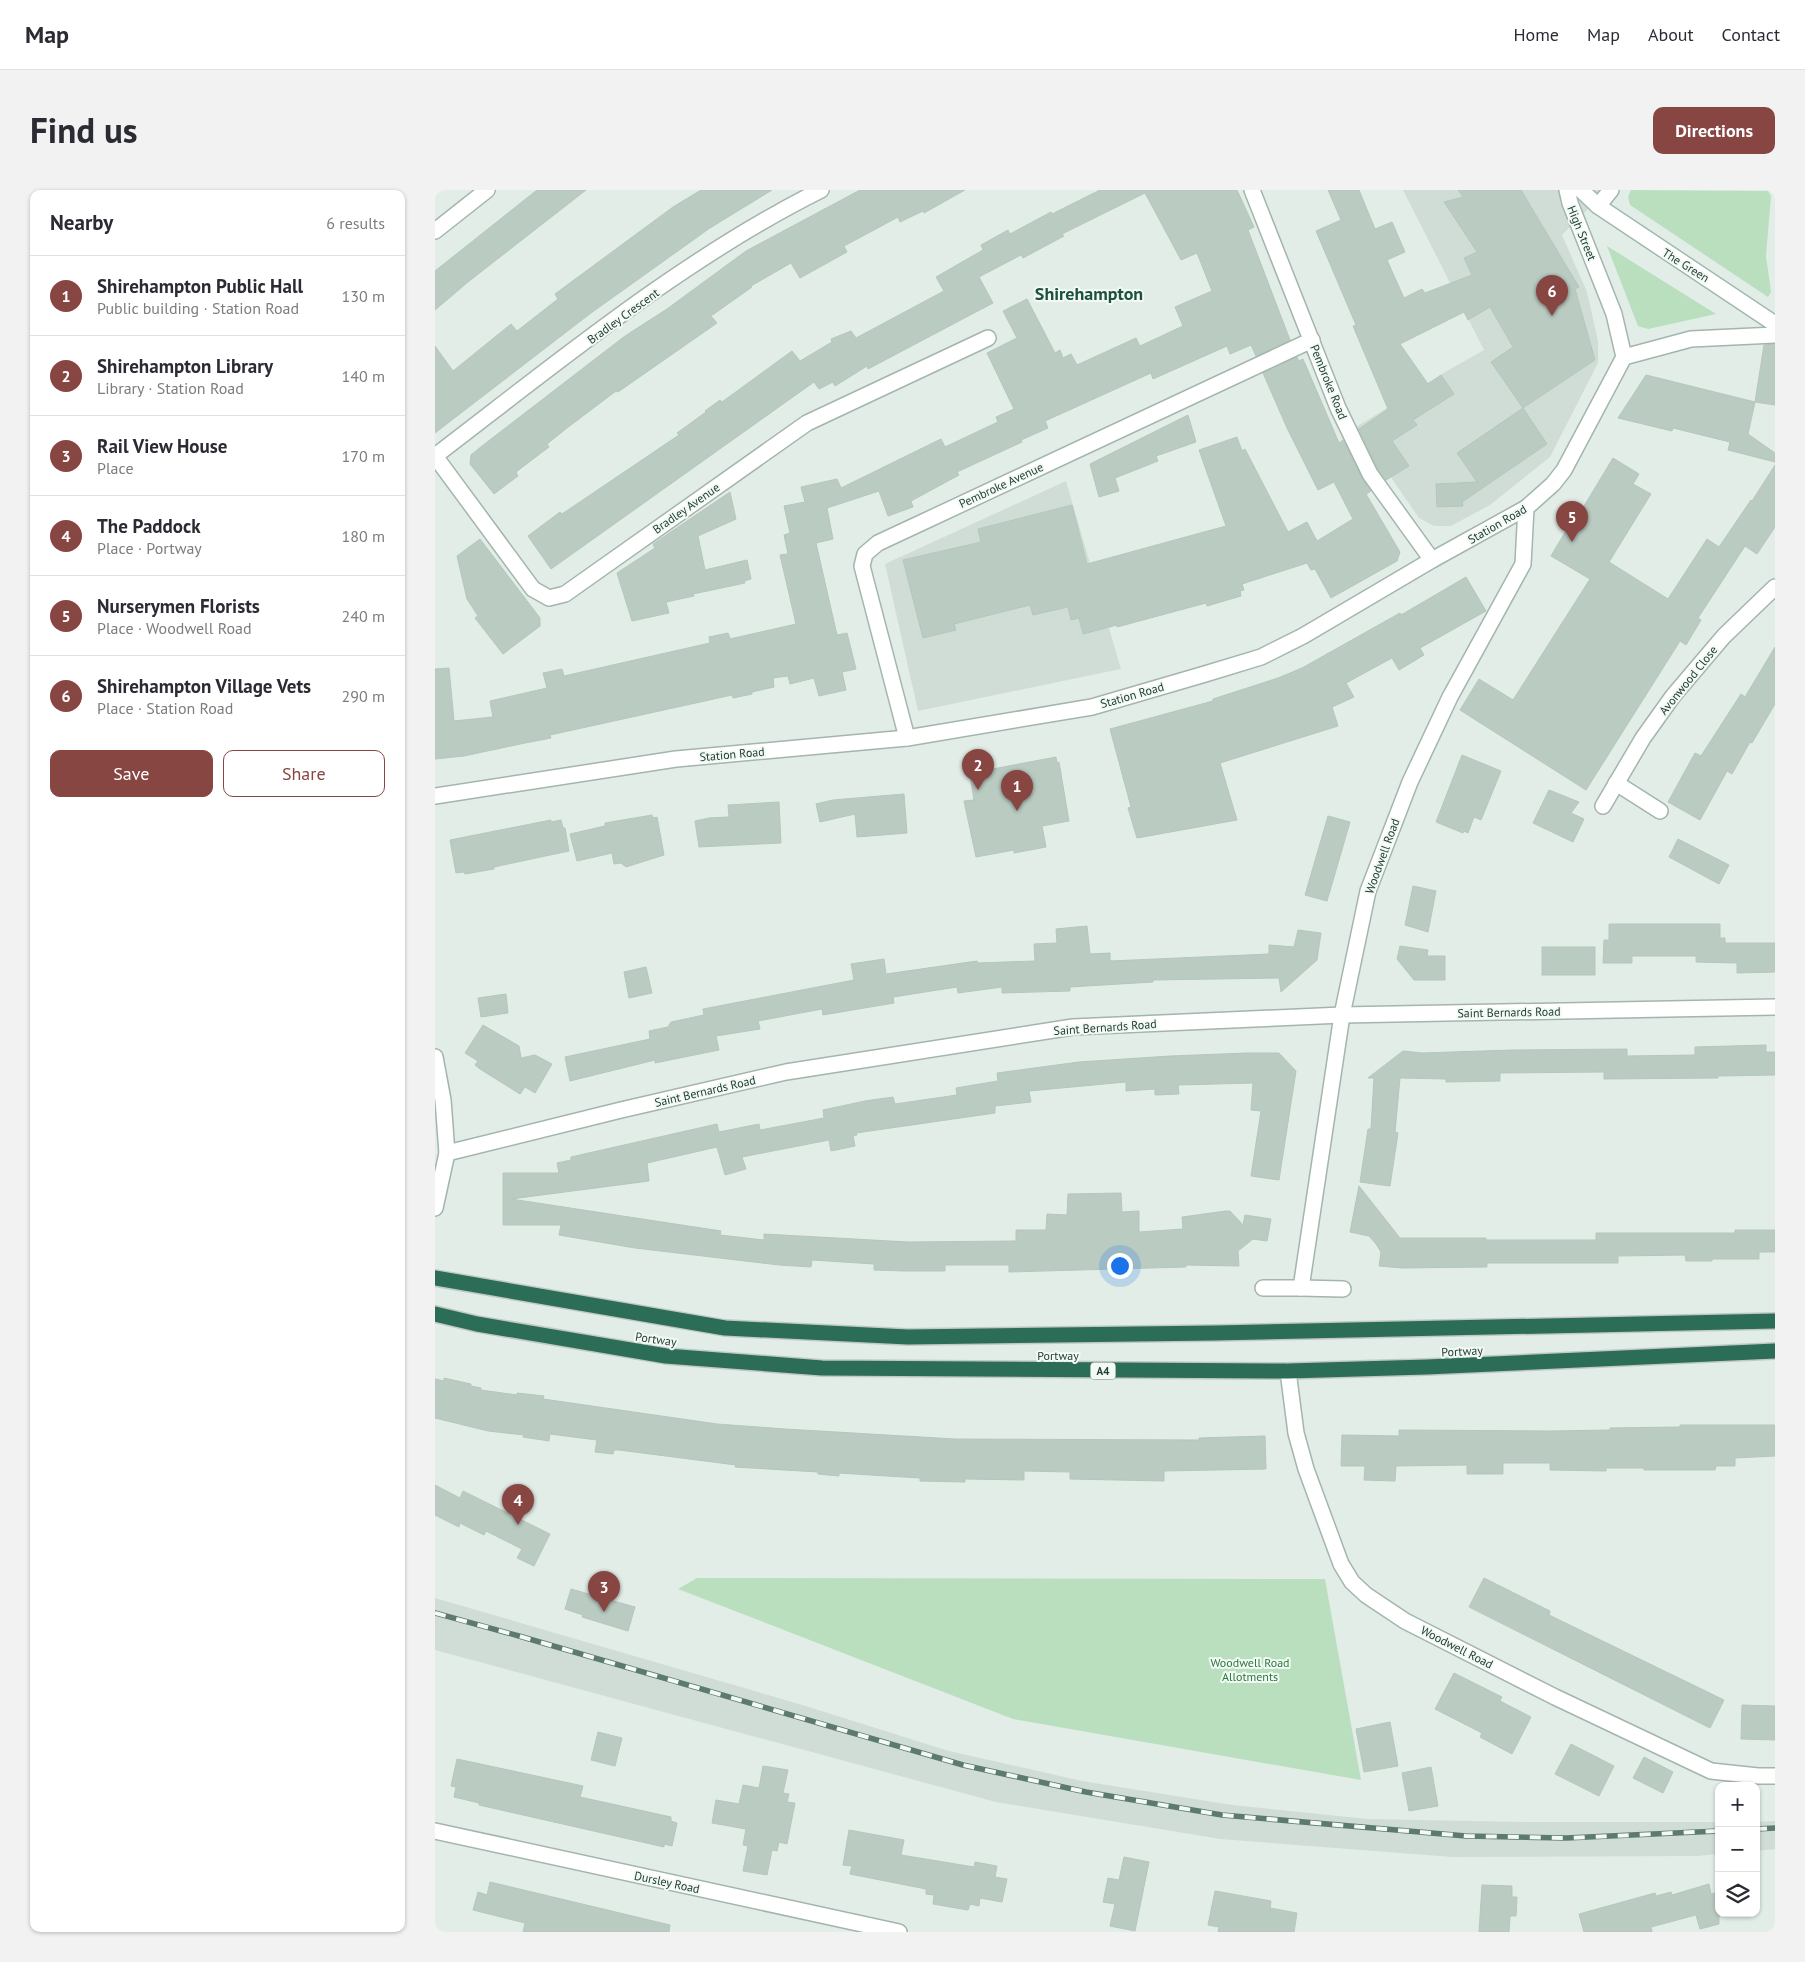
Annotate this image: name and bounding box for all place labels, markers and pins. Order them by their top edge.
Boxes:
pin: 6 [1536,275,1568,316]
pin: 5 [1556,501,1588,542]
pin: 2 [962,749,994,790]
pin: 1 [1001,770,1033,811]
pin: 4 [502,1484,534,1525]
pin: 3 [588,1571,620,1612]

